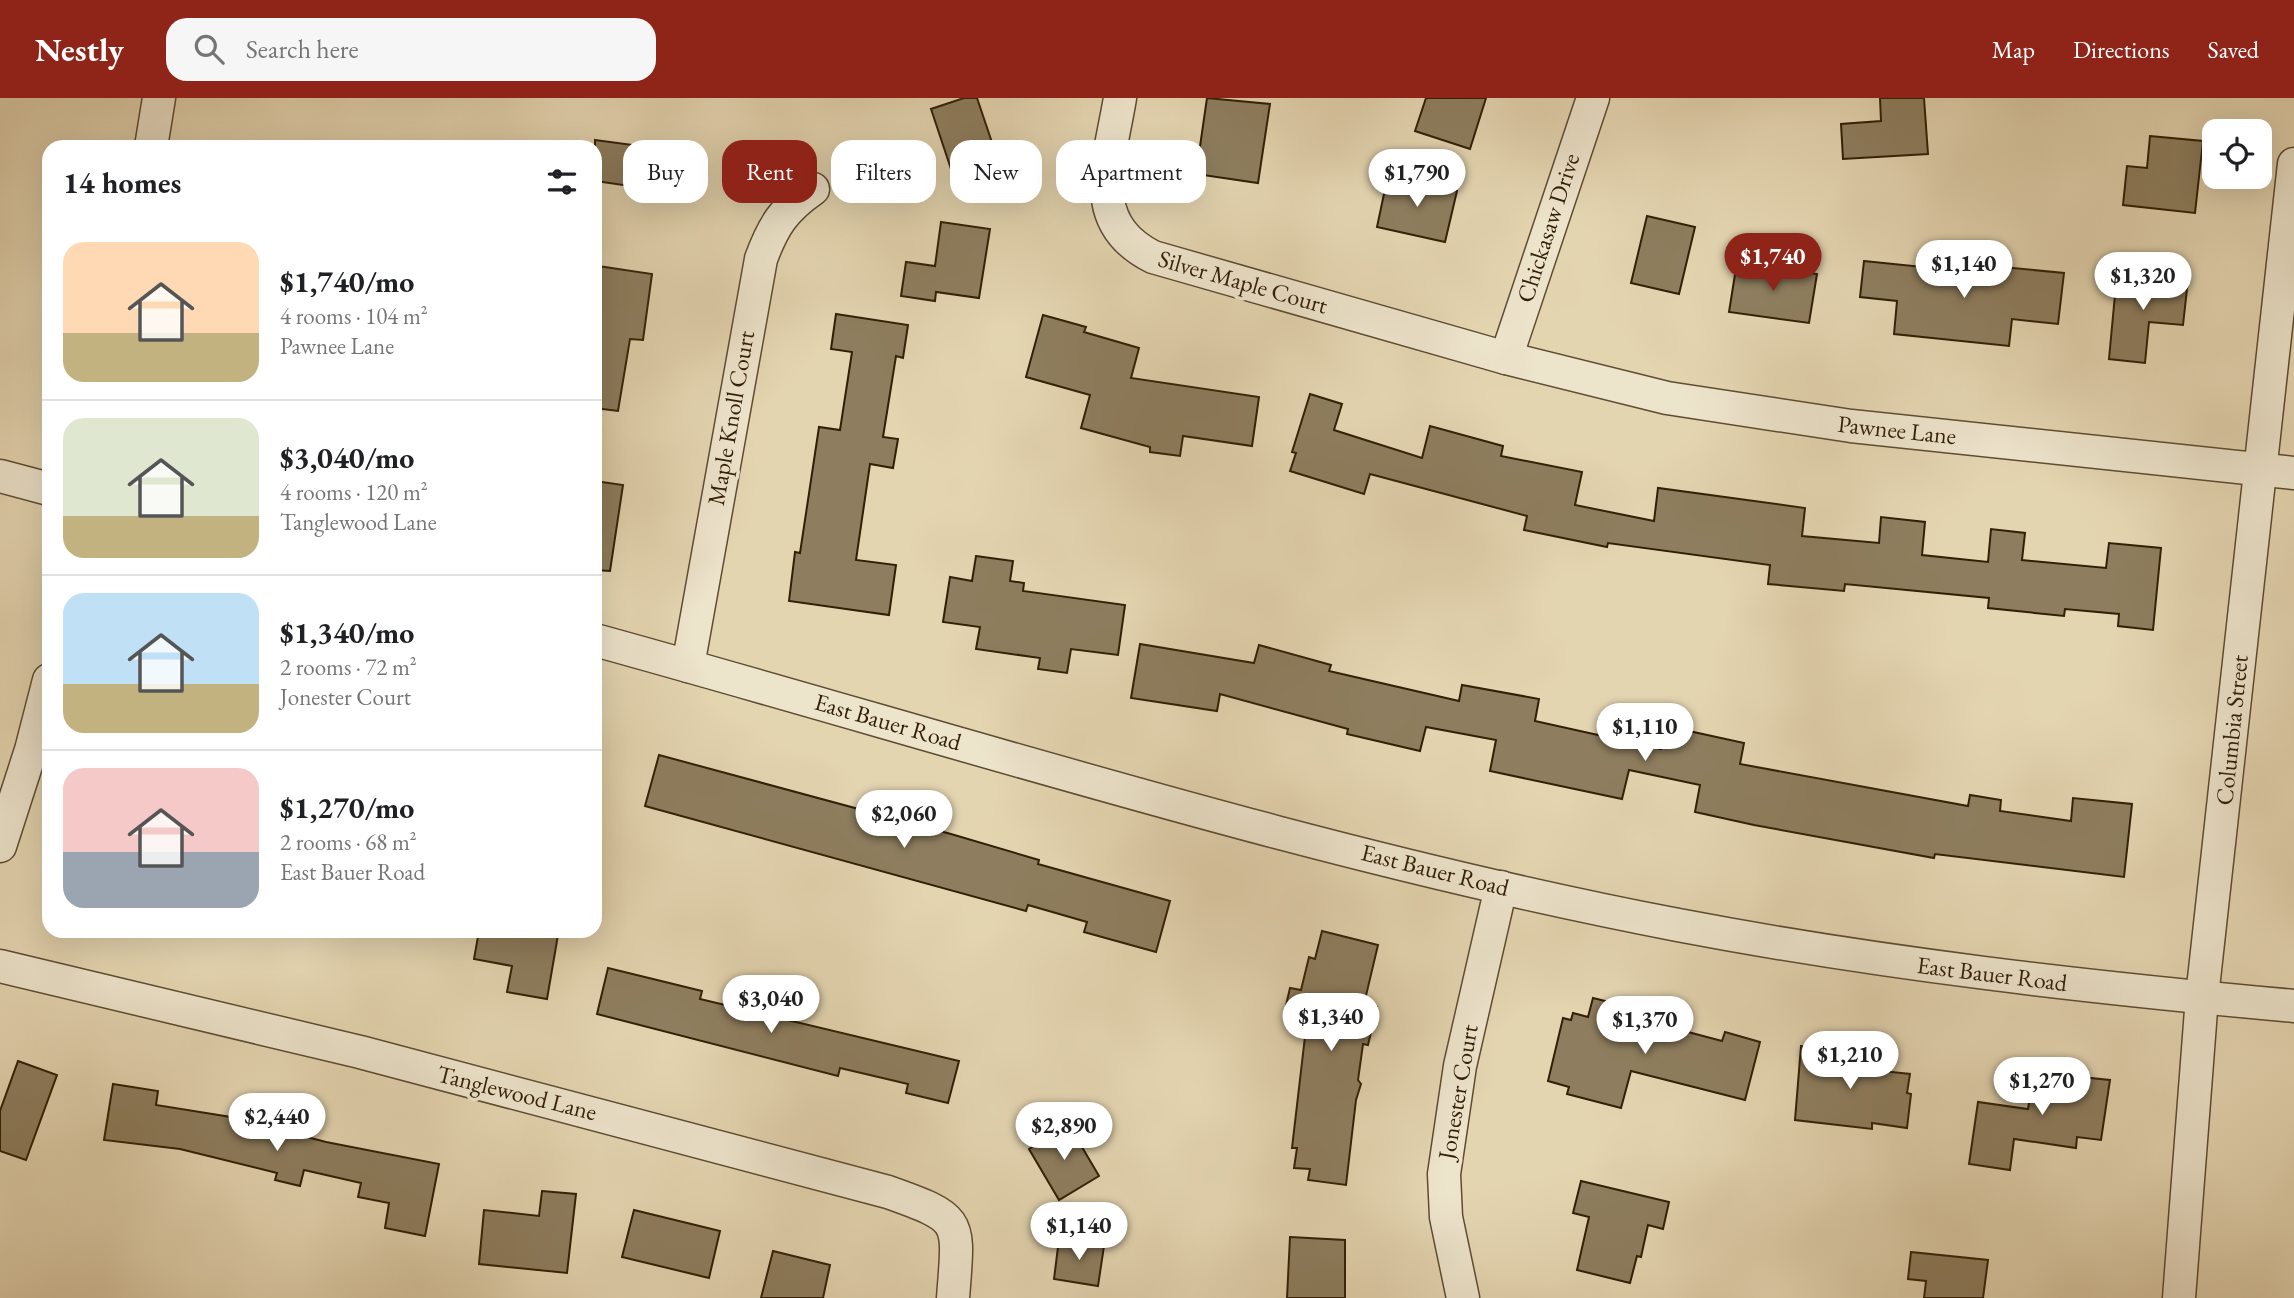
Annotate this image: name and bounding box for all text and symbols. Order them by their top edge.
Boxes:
search box [166,18,656,81]
text: Nestly [35,28,124,71]
icon: search [190,30,228,68]
text: Search here [246,32,359,66]
text: Map [1992,34,2035,65]
text: Directions [2073,34,2170,65]
text: Saved [2208,34,2259,65]
map controls [2202,119,2272,189]
button: locate [2202,119,2272,189]
chip: Buy [623,140,708,203]
chip: Rent [722,140,817,203]
chip: Filters [831,140,936,203]
chip: New [950,140,1042,203]
chip: Apartment [1056,140,1206,203]
street label: Chickasaw Drive [1509,149,1586,306]
pin: $1,790 [1360,150,1474,209]
text: $1,790 [1385,157,1449,187]
text: 14 homes [63,163,181,202]
icon: filters [543,163,581,201]
pin: $1,740 [1716,234,1830,293]
pin: $1,140 [1907,240,2021,300]
text: $1,740 [1741,241,1805,271]
street label: Silver Maple Court [1155,243,1332,321]
text: $1,140 [1932,248,1996,278]
pin: $1,320 [2086,252,2200,312]
text: $1,320 [2111,260,2175,290]
text: $1,740/mo [280,262,414,301]
icon: home [119,270,203,354]
text: 4 rooms · 104 m² [280,301,428,331]
street label: Maple Knoll Court [700,328,761,508]
text: Pawnee Lane [280,331,394,361]
street label: Pawnee Lane [1836,408,1958,451]
text: $3,040/mo [280,438,414,477]
icon: home [119,446,203,530]
text: 4 rooms · 120 m² [280,477,428,507]
text: Tanglewood Lane [280,507,437,537]
text: $1,340/mo [280,613,414,652]
icon: home [119,621,203,705]
text: 2 rooms · 72 m² [280,652,417,682]
street label: Columbia Street [2208,653,2255,807]
text: Jonester Court [280,682,411,712]
street label: East Bauer Road [811,686,966,758]
pin: $1,110 [1588,704,1702,763]
text: $1,110 [1613,711,1677,741]
text: $1,270/mo [280,788,414,827]
pin: $2,060 [847,790,961,850]
icon: home [119,796,203,880]
text: $2,060 [872,798,936,828]
text: 2 rooms · 68 m² [280,827,417,857]
street label: East Bauer Road [1358,836,1513,903]
text: East Bauer Road [280,857,425,887]
street label: East Bauer Road [1915,949,2070,998]
pin: $3,040 [714,976,828,1035]
text: $3,040 [739,983,803,1013]
pin: $1,340 [1274,993,1388,1053]
pin: $1,370 [1588,996,1702,1056]
text: $1,340 [1299,1001,1363,1031]
text: $1,370 [1613,1004,1677,1034]
street label: Jonester Court [1430,1021,1485,1164]
pin: $1,210 [1793,1032,1907,1091]
text: $1,210 [1818,1039,1882,1069]
street label: Tanglewood Lane [434,1058,600,1127]
pin: $1,270 [1985,1058,2099,1117]
text: $1,270 [2010,1065,2074,1095]
pin: $2,440 [220,1094,334,1153]
text: $2,440 [245,1101,309,1131]
pin: $2,890 [1007,1102,1121,1162]
text: $2,890 [1032,1110,1096,1140]
pin: $1,140 [1022,1202,1136,1262]
text: $1,140 [1047,1210,1111,1240]

